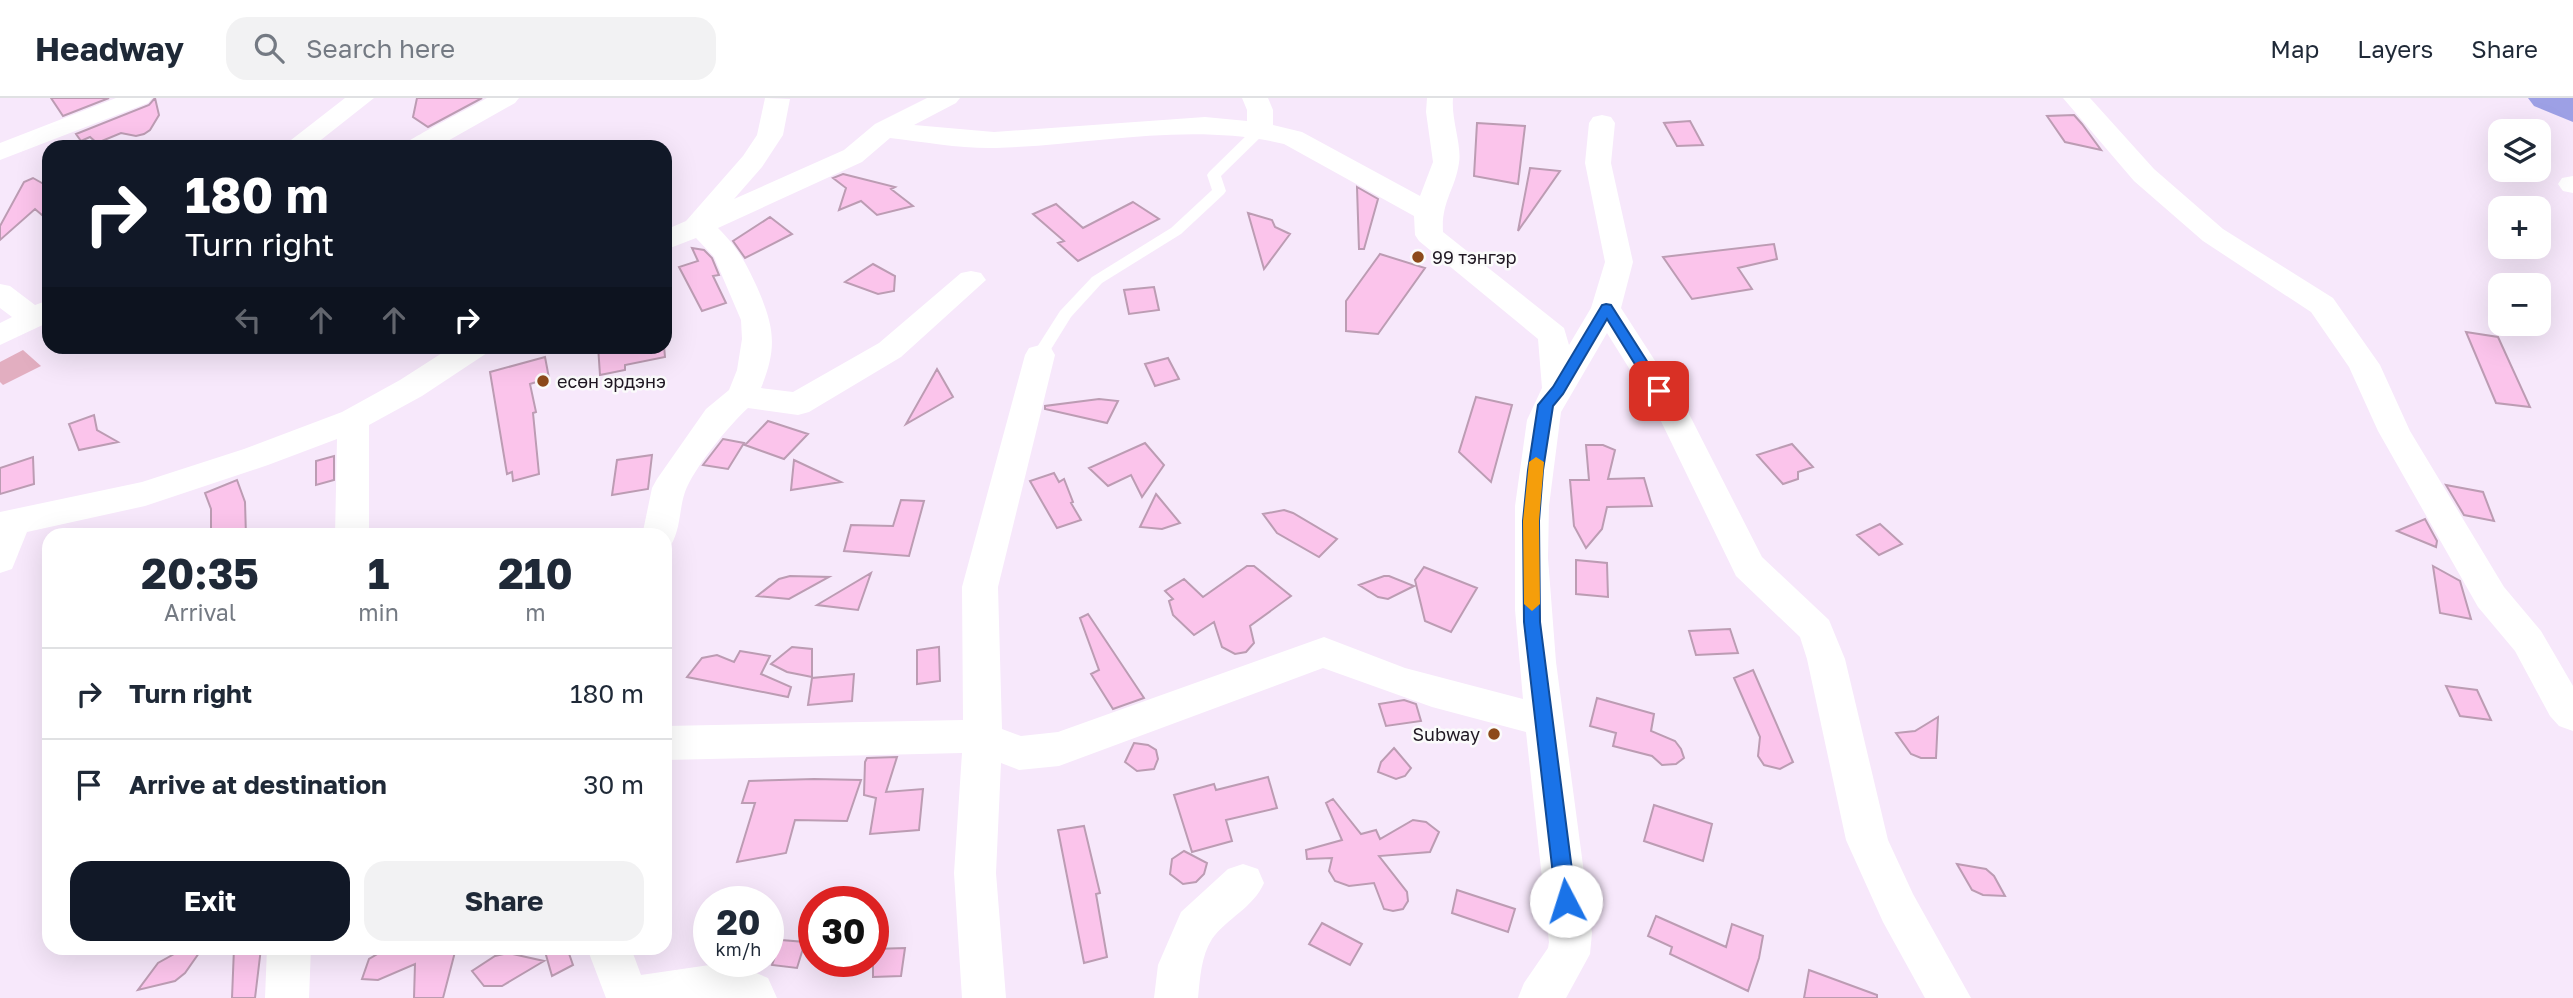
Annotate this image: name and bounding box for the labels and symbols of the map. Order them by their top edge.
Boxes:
place label: 99 тэнгэр [1432,246,1517,268]
marker: 99 тэнгэр [1410,249,1426,265]
pin [1629,361,1689,421]
place label: есөн эрдэнэ [557,370,666,392]
marker: есөн эрдэнэ [535,373,551,389]
place label: Subway [1413,723,1480,745]
marker: Subway [1486,726,1502,742]
position arrow [1529,864,1603,938]
speed limit sign: 30 [798,886,889,977]

